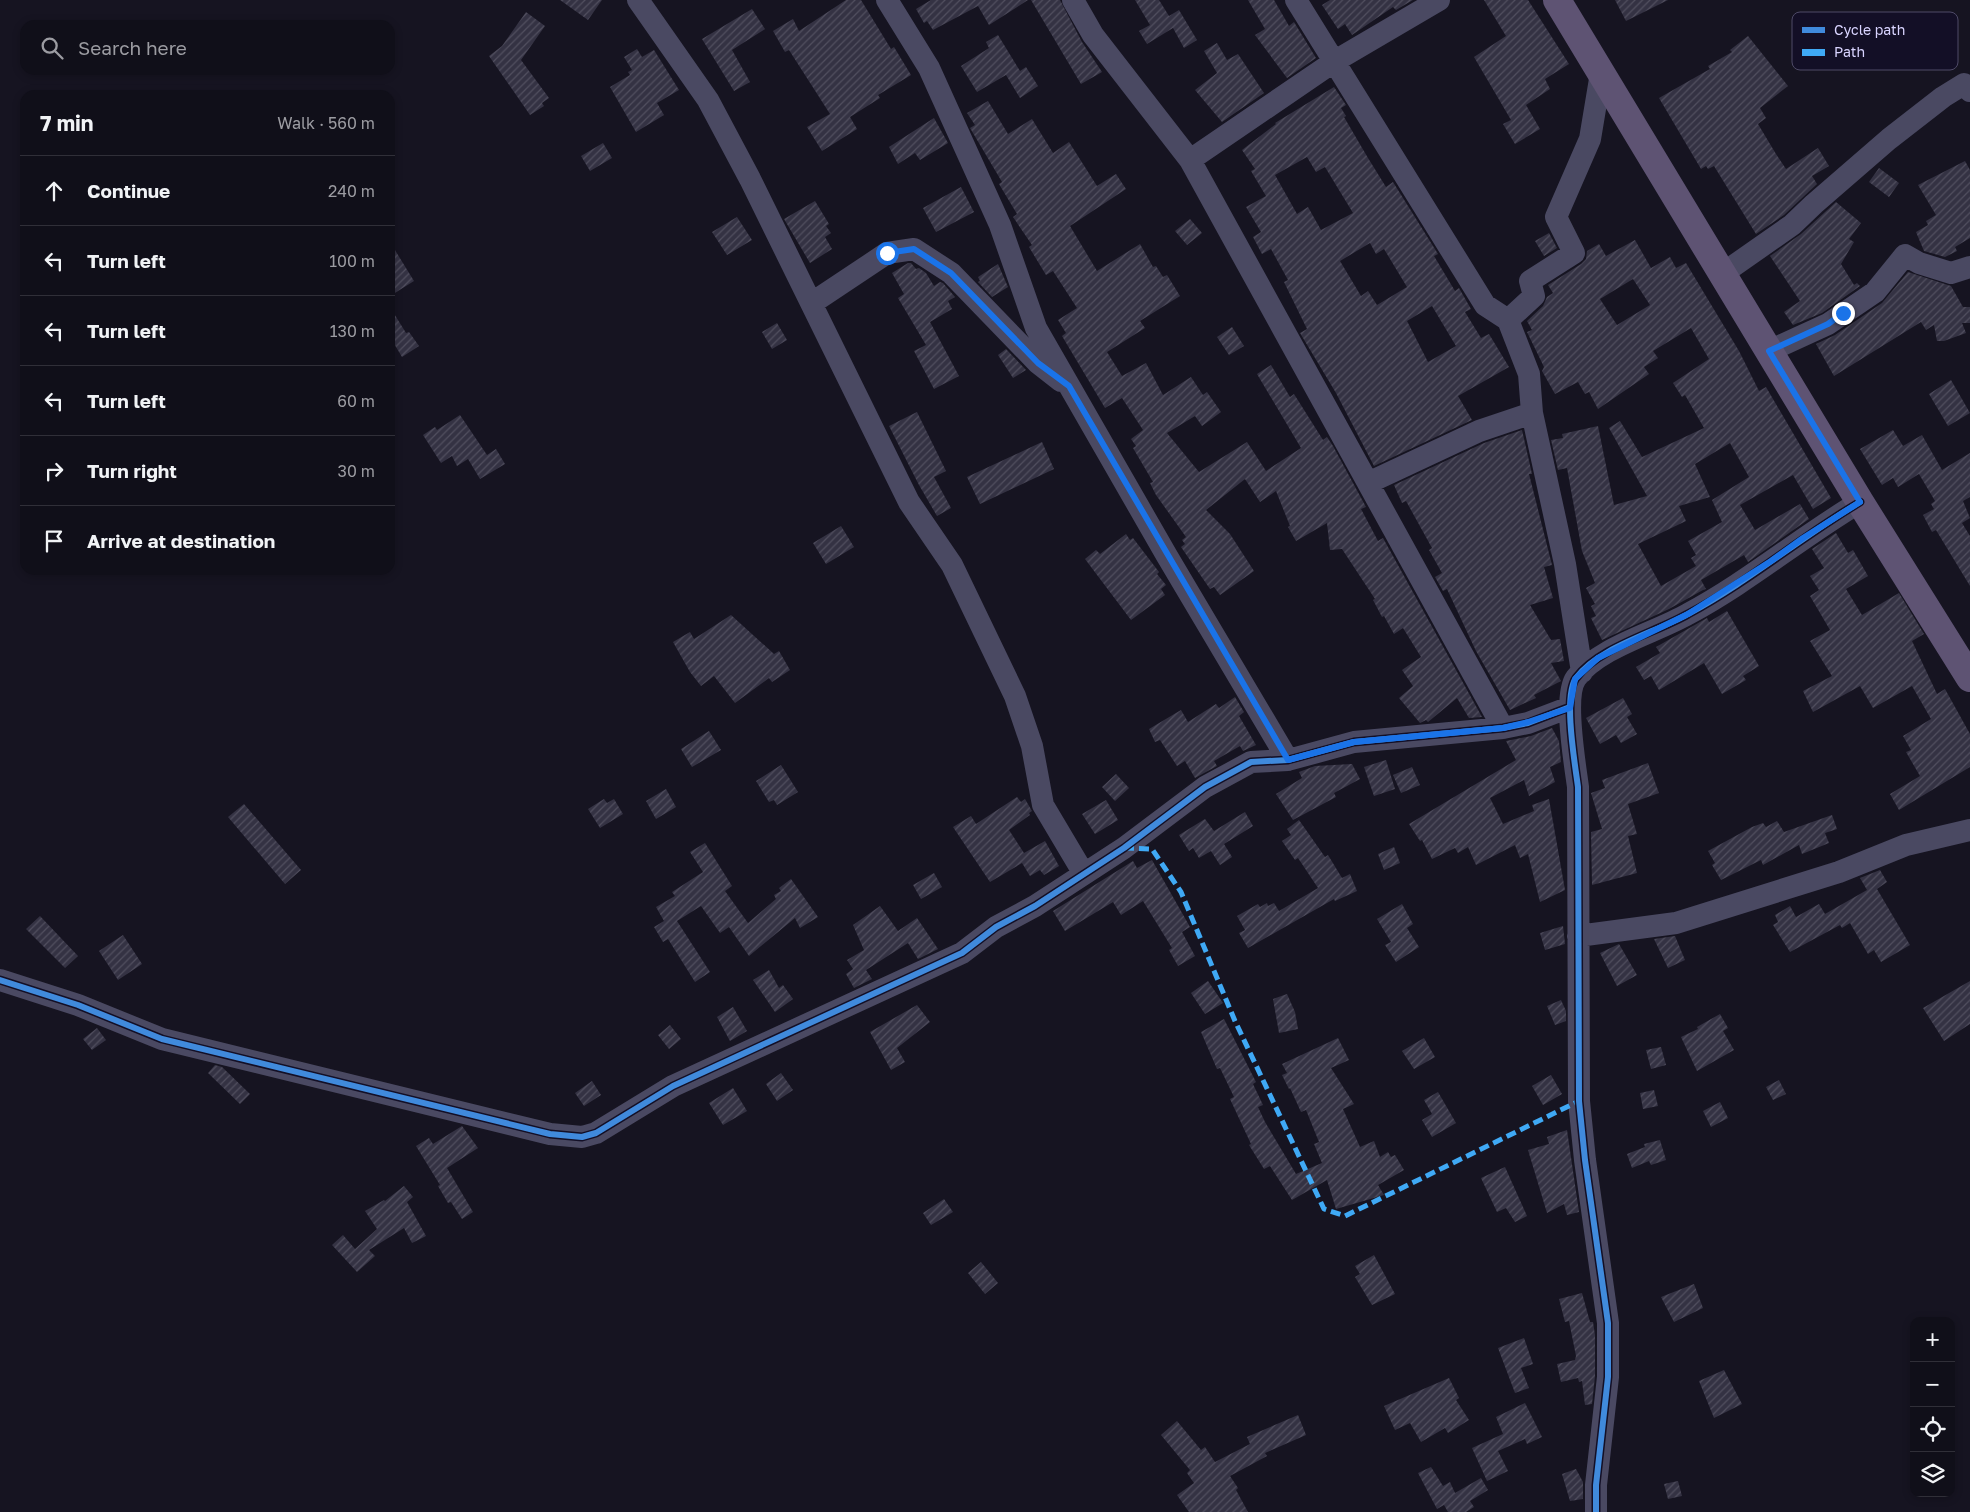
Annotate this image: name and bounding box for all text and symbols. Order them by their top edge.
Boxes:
legend [1792,12,1958,70]
search box [20,20,395,75]
text: Cycle path [1834,21,1905,38]
icon: search [38,34,66,62]
text: Search here [78,36,187,59]
text: Path [1834,43,1865,60]
text: 7 min [40,110,94,136]
text: Walk · 560 m [277,113,375,133]
icon: ahead [40,177,68,205]
text: Continue [87,179,170,202]
text: 240 m [328,181,375,201]
route start [876,242,899,265]
icon: left [40,247,68,275]
text: Turn left [87,249,166,272]
text: 100 m [329,251,375,271]
route end [1832,302,1855,325]
icon: left [40,317,68,345]
text: Turn left [87,319,166,342]
text: 130 m [330,321,375,341]
icon: left [40,387,68,415]
text: Turn left [87,389,166,412]
text: 60 m [337,391,375,411]
icon: right [40,457,68,485]
text: Turn right [87,459,177,482]
text: 30 m [338,461,375,481]
icon: arrive [40,527,68,555]
text: Arrive at destination [87,529,275,552]
map controls [1910,1317,1955,1497]
button: + [1910,1317,1955,1362]
button: − [1910,1362,1955,1407]
button: locate [1910,1407,1955,1452]
button: layers [1910,1452,1955,1497]

